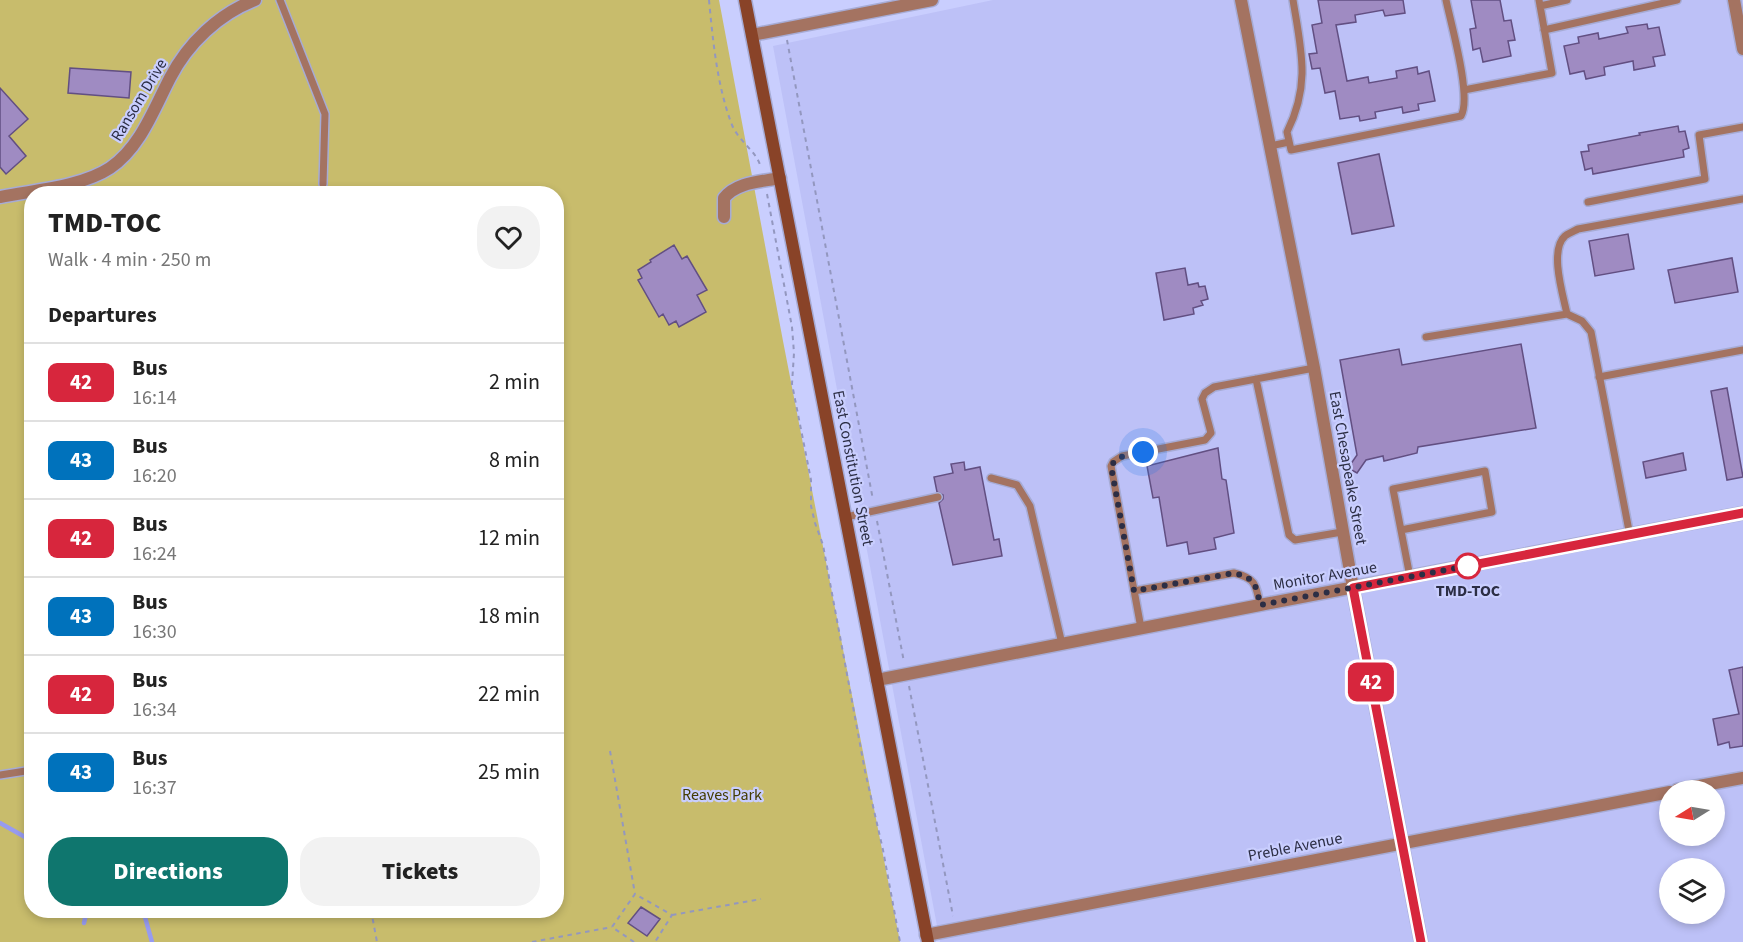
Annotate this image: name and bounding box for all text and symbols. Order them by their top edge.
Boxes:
street label: Ransom Drive [106,55,172,145]
text: TMD-TOC [48,203,161,243]
button: heart [477,206,540,269]
text: Walk · 4 min · 250 m [48,246,211,274]
text: Departures [48,299,157,331]
text: Bus [132,352,168,384]
text: 2 min [489,366,540,398]
text: 42 [70,367,92,397]
text: 16:14 [132,384,177,412]
street label: East Constitution Street [827,388,879,548]
street label: East Chesapeake Street [1324,389,1372,547]
text: Bus [132,430,168,462]
your location [1128,437,1158,467]
text: 8 min [489,444,540,476]
text: 43 [70,445,92,475]
text: 16:20 [132,462,177,490]
text: Bus [132,508,168,540]
text: 12 min [478,522,540,554]
text: 42 [70,523,92,553]
text: 16:24 [132,540,177,568]
marker: TMD-TOC [1455,553,1481,579]
street label: Monitor Avenue [1271,556,1379,596]
place label: TMD-TOC [1436,580,1500,602]
text: Bus [132,586,168,618]
text: 18 min [478,600,540,632]
text: 43 [70,601,92,631]
text: 16:30 [132,618,177,646]
line badge: 42 [1344,662,1398,702]
text: Bus [132,664,168,696]
text: 42 [1360,667,1382,697]
text: 22 min [478,678,540,710]
text: 42 [70,679,92,709]
text: 16:34 [132,696,177,724]
text: Bus [132,742,168,774]
text: 25 min [478,756,540,788]
text: 43 [70,757,92,787]
text: 16:37 [132,774,177,802]
north arrow [1659,780,1725,846]
map controls [1659,780,1725,924]
park label: Reaves Park [682,784,762,806]
street label: Preble Avenue [1246,827,1344,867]
button: Directions [48,837,288,906]
button: Tickets [300,837,540,906]
button: layers [1659,858,1725,924]

